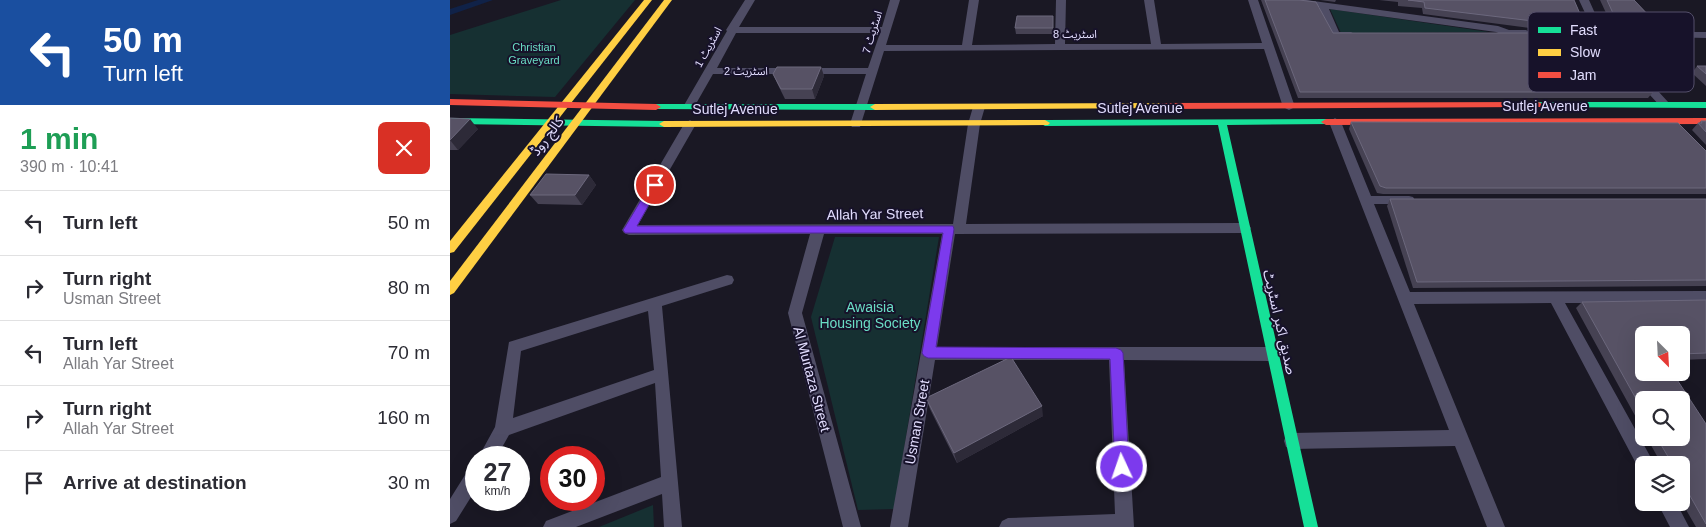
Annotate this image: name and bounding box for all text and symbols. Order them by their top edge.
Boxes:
street label: اسٹریٹ 7 [860,9,885,55]
legend [1528,12,1694,92]
icon: left [20,20,85,85]
text: 50 m [103,20,183,59]
text: Fast [1570,22,1597,38]
street label: اسٹریٹ 1 [692,25,725,70]
street label: اسٹریٹ 8 [1053,28,1097,41]
park label: Christian Graveyard [508,41,560,66]
text: Slow [1570,44,1601,60]
text: Turn left [103,61,183,86]
street label: اسٹریٹ 2 [724,65,768,78]
text: Jam [1570,67,1596,83]
street label: Sutlej Avenue [1502,98,1588,114]
street label: Sutlej Avenue [1097,100,1183,116]
street label: Sutlej Avenue [692,101,778,117]
street label: کالج روڈ [527,113,569,160]
text: 1 min [20,122,98,155]
button: close [378,122,430,174]
text: 390 m · 10:41 [20,158,119,175]
pin [634,164,676,206]
icon: arrive [641,171,669,199]
street label: Allah Yar Street [826,205,924,223]
icon: left [20,209,48,237]
text: Turn left [63,212,138,233]
text: 50 m [388,212,430,233]
text: Turn right [63,268,151,289]
street label: صدیق اکبر اسٹریٹ [1258,268,1300,377]
icon: right [20,274,48,302]
text: 80 m [388,277,430,298]
text: Usman Street [63,290,161,307]
park label: Awaisia Housing Society [819,299,921,331]
street label: Al Murtaza Street [790,325,834,433]
north arrow [1635,326,1690,381]
map controls [1635,326,1690,511]
text: Turn left [63,333,138,354]
icon: left [20,339,48,367]
text: 70 m [388,342,430,363]
text: Allah Yar Street [63,355,174,372]
street label: Usman Street [902,378,932,466]
button: search [1635,391,1690,446]
text: Turn right [63,398,151,419]
icon: right [20,404,48,432]
text: 160 m [377,407,430,428]
text: Allah Yar Street [63,420,174,437]
position arrow [1095,440,1147,492]
speed limit sign: 30 [540,446,605,511]
button: layers [1635,456,1690,511]
text: 27 [484,458,511,486]
icon: arrive [20,469,48,497]
text: Arrive at destination [63,472,247,493]
text: 30 m [388,472,430,493]
text: km/h [484,484,511,498]

